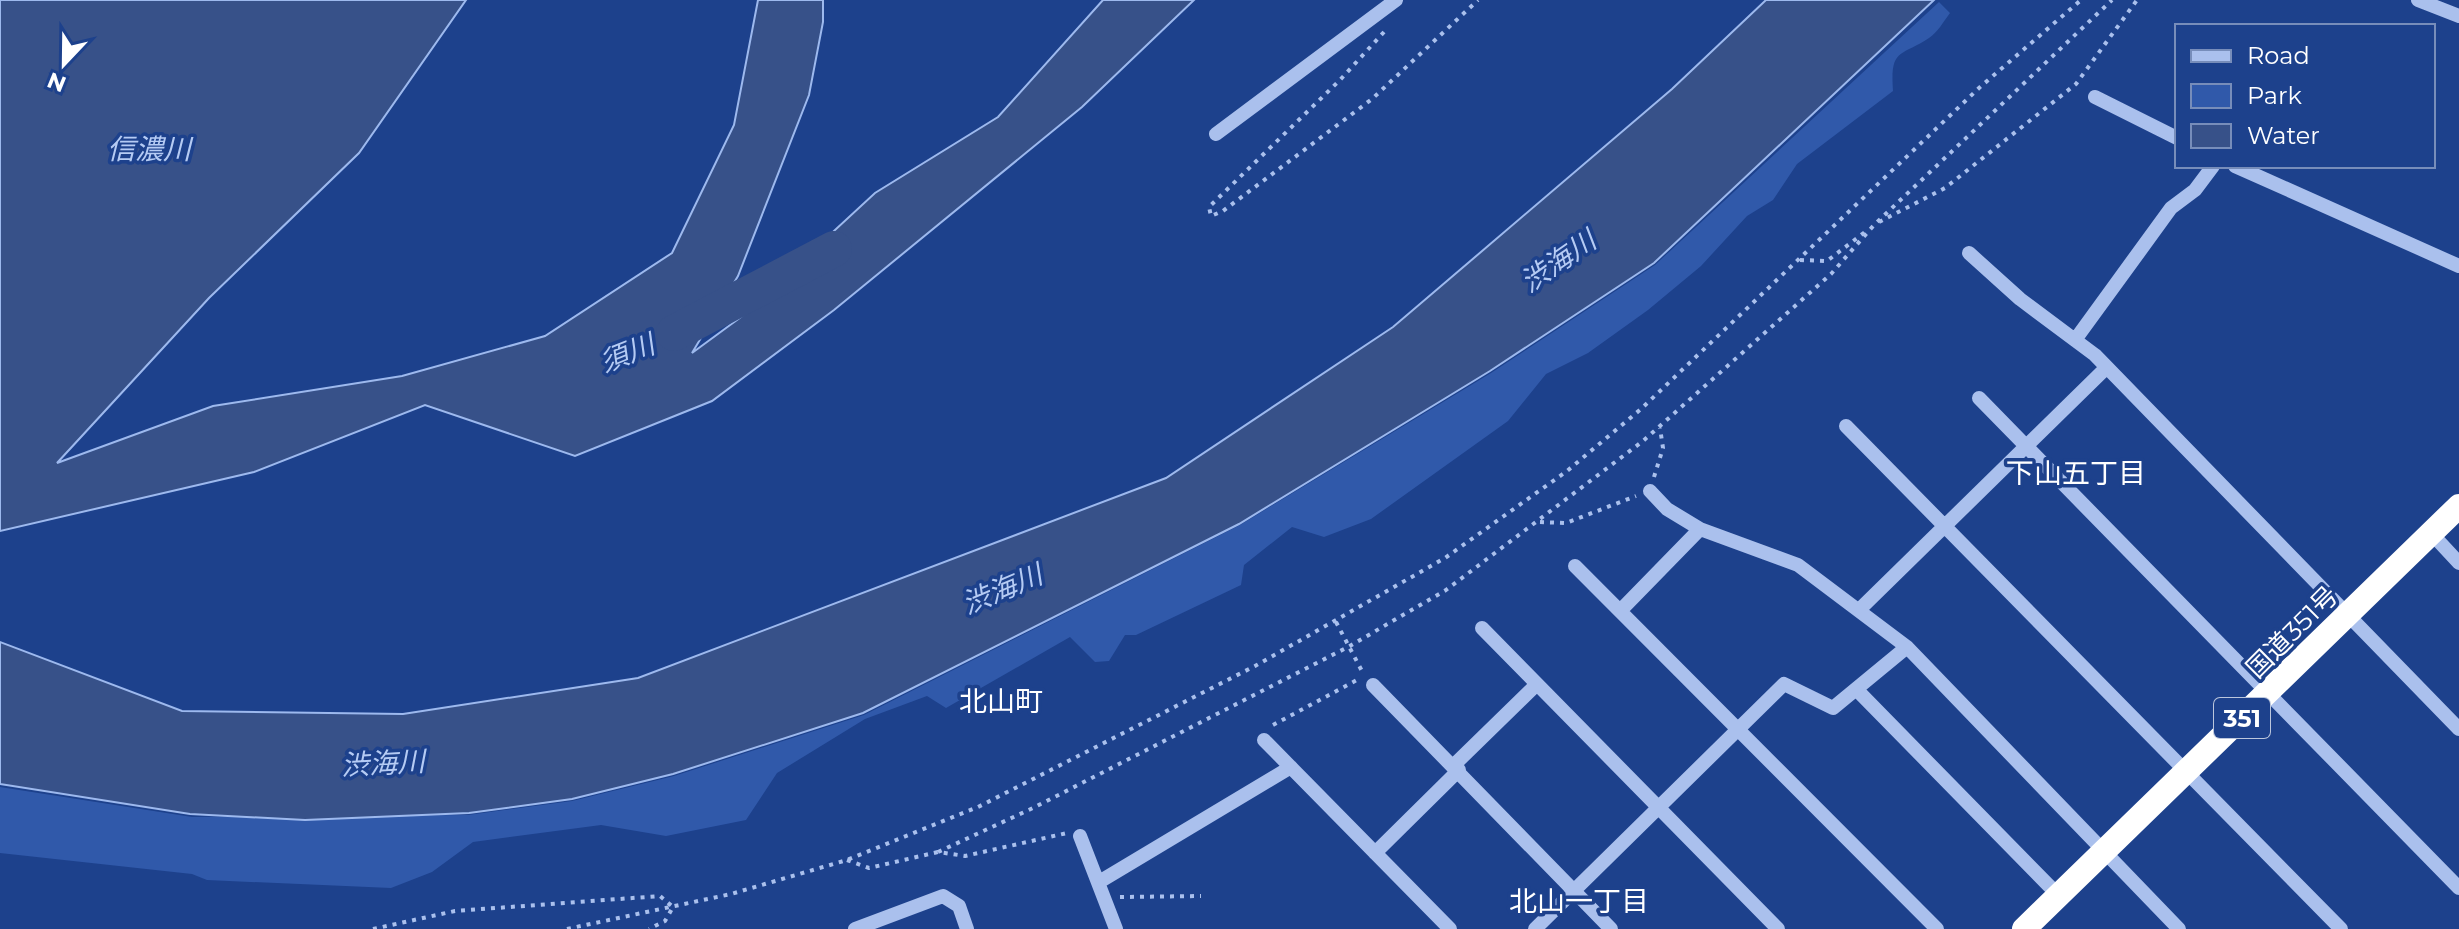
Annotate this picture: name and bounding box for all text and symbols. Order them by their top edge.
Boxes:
north arrow [24,24,104,104]
legend [2175,24,2435,168]
text: Road [2247,41,2310,70]
text: N [43,66,70,98]
text: Park [2247,81,2302,110]
text: Water [2247,121,2320,150]
water label: 信濃川 [107,132,194,166]
water label: 渋海川 [1514,221,1605,299]
water label: 須川 [595,326,662,379]
district label: 下山五丁目 [2006,456,2146,490]
water label: 渋海川 [957,556,1050,621]
street label: 国道351号 [2239,579,2345,685]
district label: 北山町 [959,684,1043,718]
road number: 351 [2214,698,2270,738]
water label: 渋海川 [340,744,429,782]
district label: 北山一丁目 [1509,884,1649,918]

